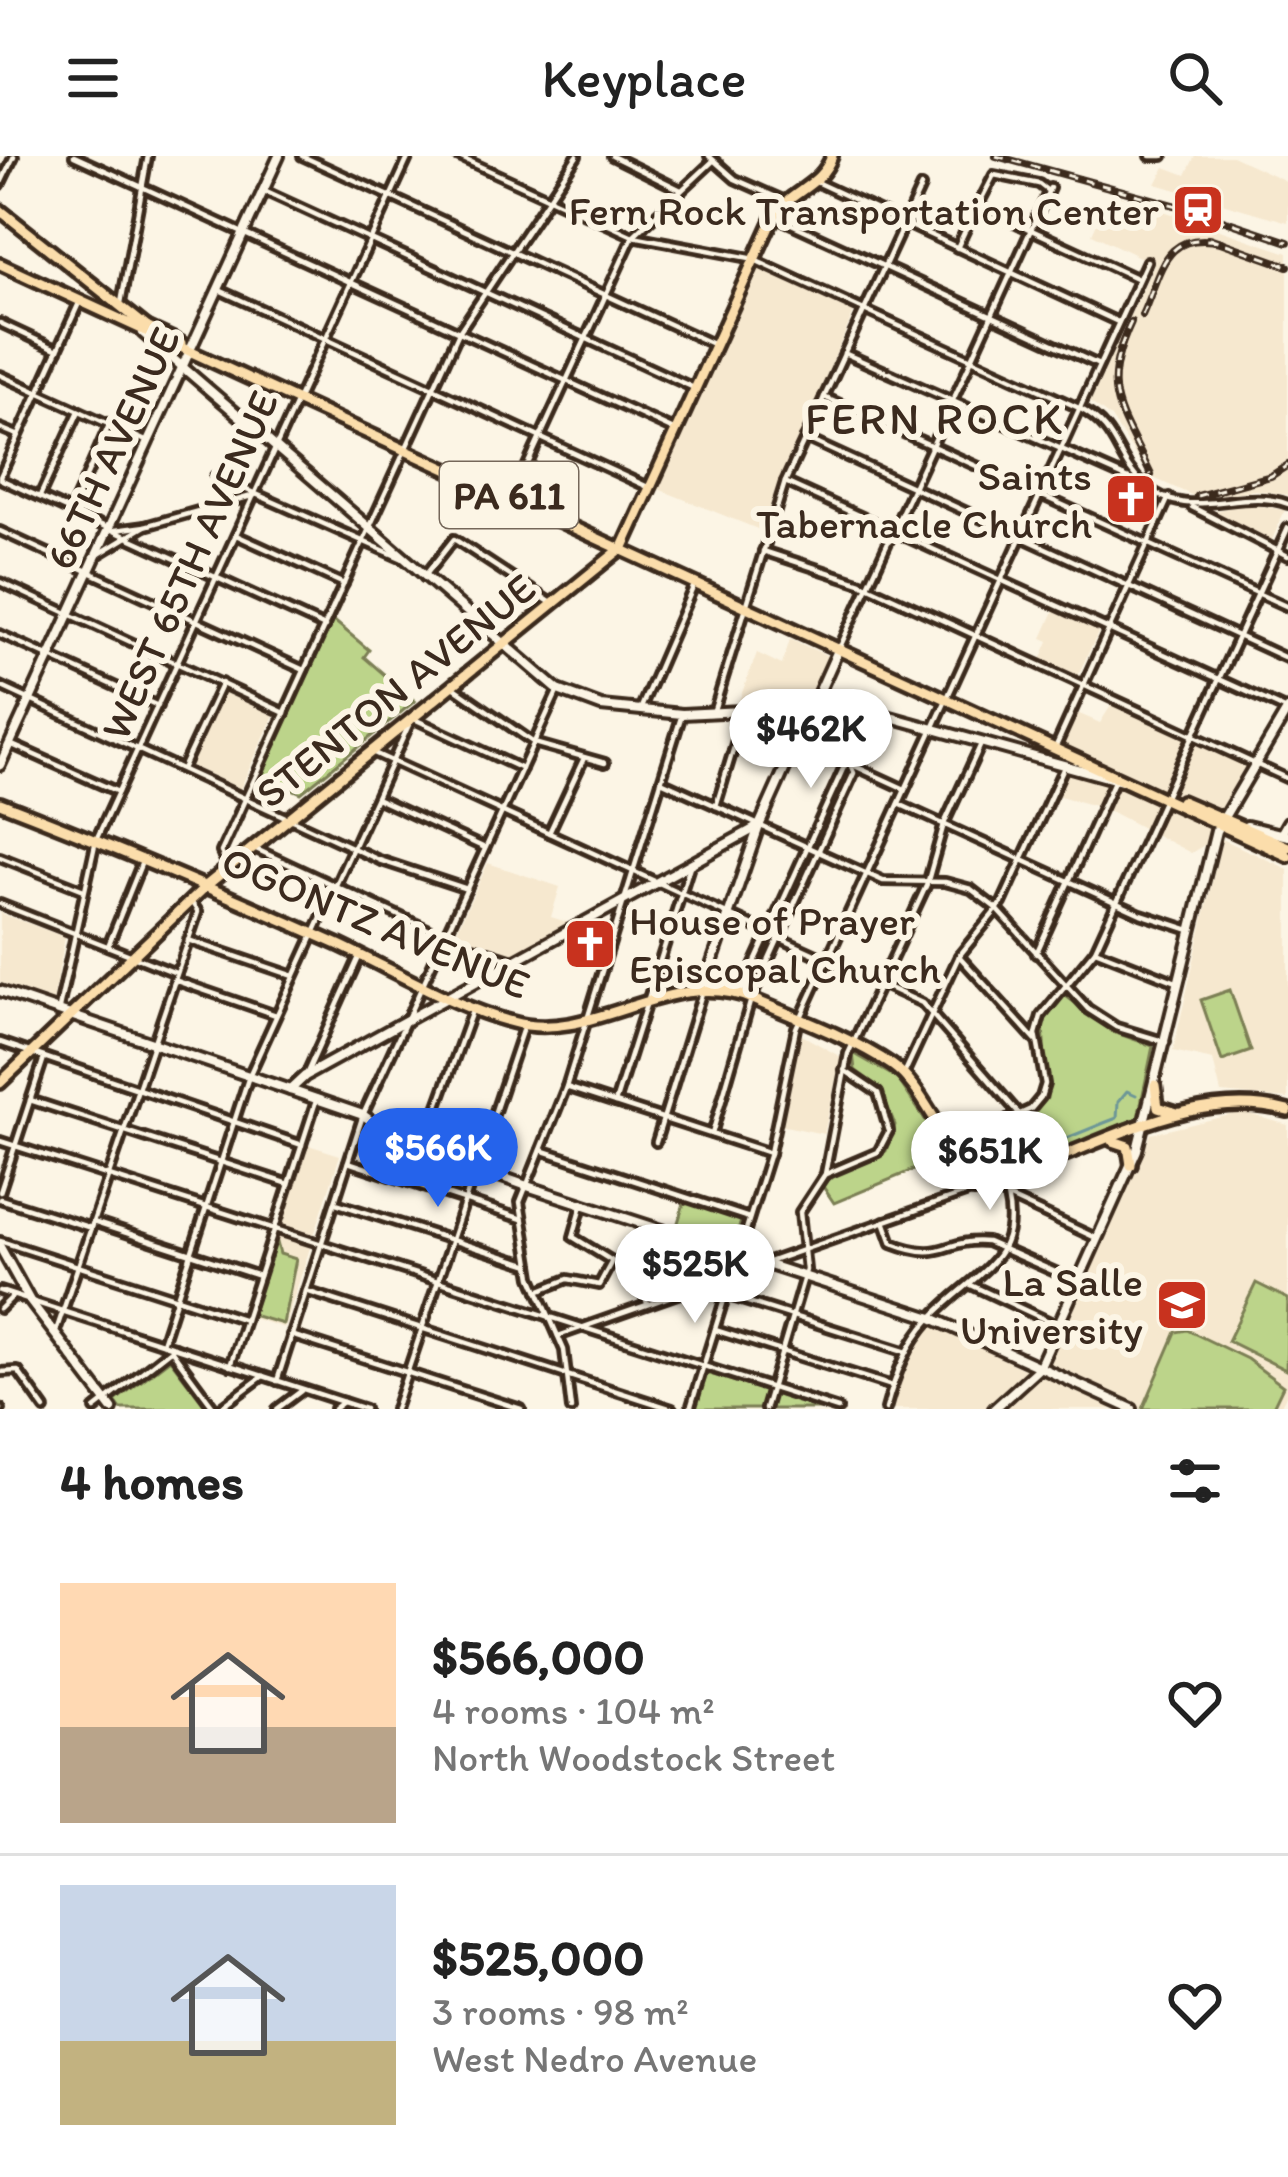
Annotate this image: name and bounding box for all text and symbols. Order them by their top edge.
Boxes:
icon: menu [60,45,126,111]
icon: search [1162,45,1228,111]
text: Keyplace [541,46,747,111]
station icon: Fern Rock Transportation Center [1170,182,1226,238]
place label: Fern Rock Transportation Center [569,185,1159,236]
street label: 66TH AVENUE [34,319,191,577]
street label: WEST 65TH AVENUE [90,383,289,748]
district label: FERN ROCK [805,391,1065,445]
place label: Saints Tabernacle Church [756,450,1092,549]
road number: PA 611 [440,462,578,528]
church icon: Saints Tabernacle Church [1103,471,1159,527]
street label: STENTON AVENUE [245,562,545,819]
pin: $462K [727,689,895,791]
text: $462K [756,704,866,751]
street label: OGONTZ AVENUE [214,835,537,1010]
place label: House of Prayer Episcopal Church [629,895,941,994]
church icon: House of Prayer Episcopal Church [562,916,618,972]
pin: $566K [354,1108,522,1210]
pin: $651K [906,1111,1074,1213]
text: $566K [385,1123,491,1170]
text: $651K [938,1126,1042,1173]
pin: $525K [611,1224,779,1326]
text: $525K [642,1239,748,1286]
place label: La Salle University [960,1256,1143,1355]
school or university icon: La Salle University [1154,1277,1210,1333]
icon: filters [1162,1448,1228,1514]
text: 4 homes [60,1451,244,1512]
text: $566,000 [432,1626,645,1687]
icon: home [156,1631,300,1775]
icon: heart [1162,1670,1228,1736]
text: 4 rooms · 104 m² [432,1687,715,1734]
text: North Woodstock Street [432,1734,835,1781]
text: $525,000 [432,1927,645,1988]
icon: home [156,1933,300,2077]
icon: heart [1162,1972,1228,2038]
text: 3 rooms · 98 m² [432,1988,689,2035]
text: West Nedro Avenue [432,2035,757,2082]

